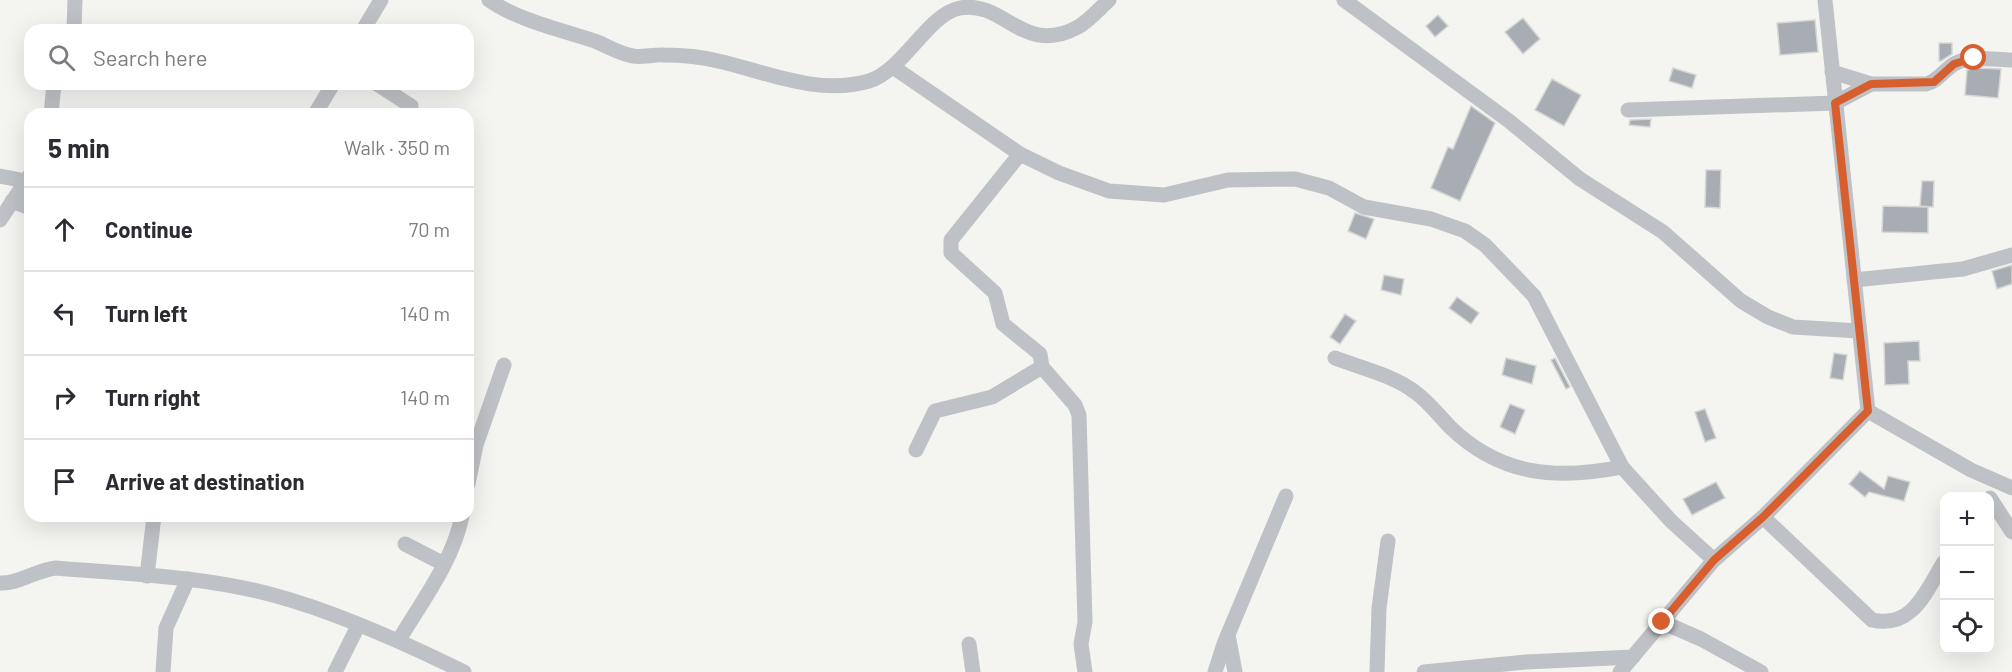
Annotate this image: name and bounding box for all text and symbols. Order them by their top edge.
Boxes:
search box [24,24,474,90]
icon: search [45,41,78,74]
text: Search here [93,44,207,70]
route start [1960,44,1986,70]
text: 5 min [48,132,110,163]
text: Walk · 350 m [344,135,450,159]
icon: ahead [48,213,81,246]
text: Continue [105,216,193,242]
text: 70 m [409,217,450,241]
icon: left [48,297,81,330]
text: Turn left [105,300,188,326]
text: 140 m [400,301,450,325]
icon: right [48,381,81,414]
text: Turn right [105,384,200,410]
text: 140 m [400,385,450,409]
icon: arrive [48,465,81,498]
text: Arrive at destination [105,468,304,494]
map controls [1940,492,1994,654]
button: + [1940,492,1994,546]
button: − [1940,546,1994,600]
button: locate [1940,600,1994,654]
route end [1648,608,1674,634]

